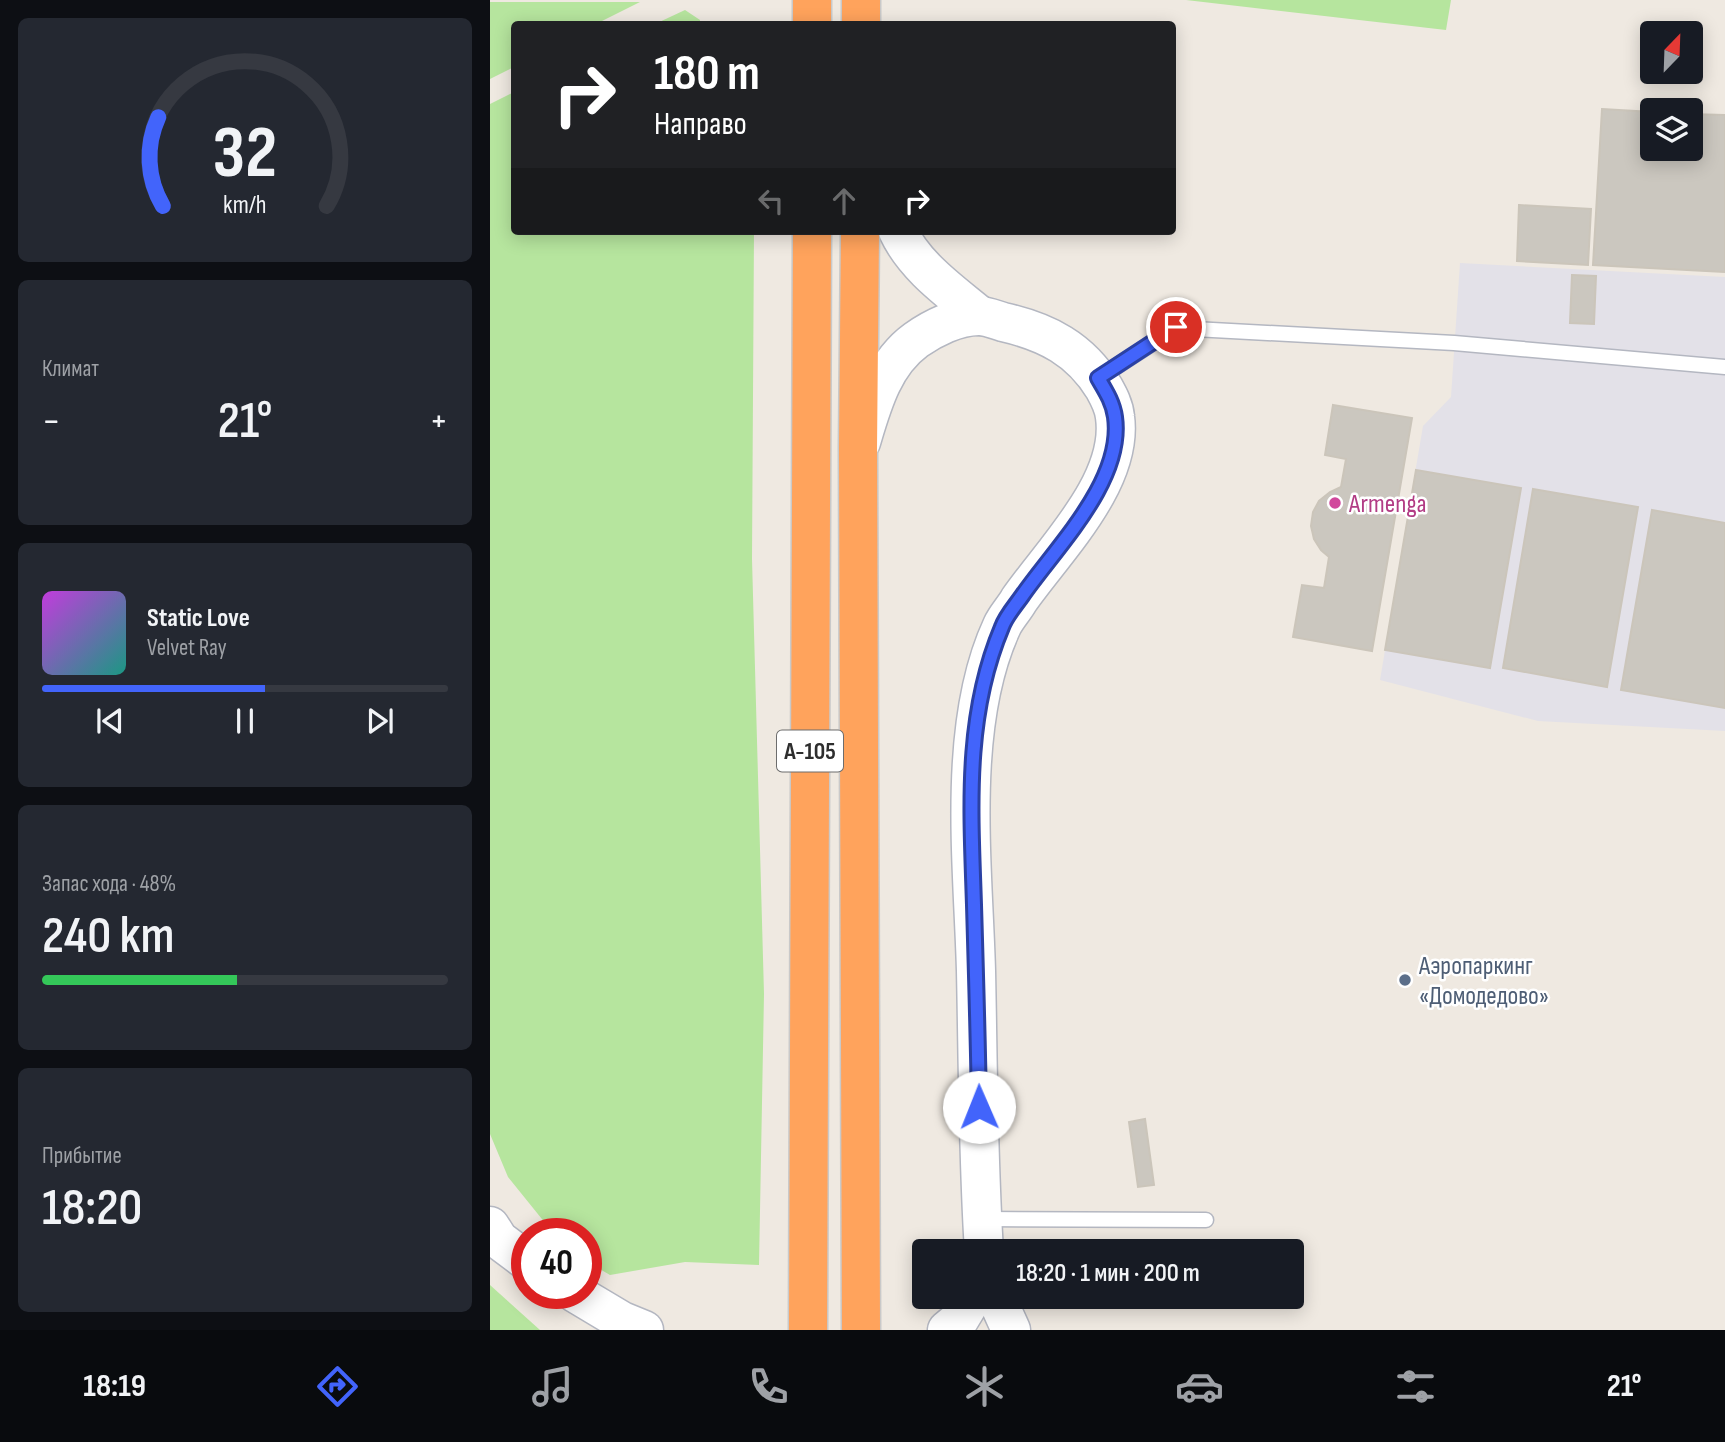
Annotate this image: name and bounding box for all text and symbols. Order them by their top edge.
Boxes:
north arrow [1640,21,1703,84]
map controls [1640,21,1703,161]
text: 180 m [654,45,760,104]
icon: right [539,49,630,140]
button: layers [1640,98,1703,161]
text: Направо [654,105,747,144]
text: 32 [213,111,277,199]
icon: left [752,182,790,220]
icon: ahead [825,182,863,220]
icon: right [898,182,936,220]
text: km/h [223,190,267,221]
pin [1146,297,1206,357]
icon: arrive [1157,308,1195,346]
text: Климат [42,355,99,383]
text: 21° [218,390,272,453]
text: − [42,399,61,444]
text: + [429,399,448,444]
place label: Armenga [1348,489,1426,520]
marker: Armenga [1327,495,1343,511]
text: Static Love [147,603,250,634]
text: Velvet Ray [147,634,227,662]
icon: previous [91,702,129,740]
icon: pause [226,702,264,740]
icon: next [361,702,399,740]
road number: А-105 [777,730,843,772]
text: Запас хода · 48% [42,870,176,898]
text: 240 km [42,905,174,968]
place label: Аэропаркинг «Домодедово» [1418,951,1549,1012]
marker: Аэропаркинг «Домодедово» [1397,972,1413,988]
position arrow [942,1070,1016,1144]
text: Прибытие [42,1142,122,1170]
text: 18:20 [42,1177,142,1240]
speed limit sign: 40 [511,1218,602,1309]
text: 18:20 · 1 мин · 200 m [1016,1258,1200,1289]
icon: directions [313,1362,362,1411]
icon: music [528,1362,577,1411]
icon: phone [744,1362,793,1411]
icon: climate [960,1362,1009,1411]
icon: car [1175,1362,1224,1411]
icon: filters [1391,1362,1440,1411]
text: 18:19 [83,1367,146,1406]
text: 21° [1607,1367,1642,1406]

